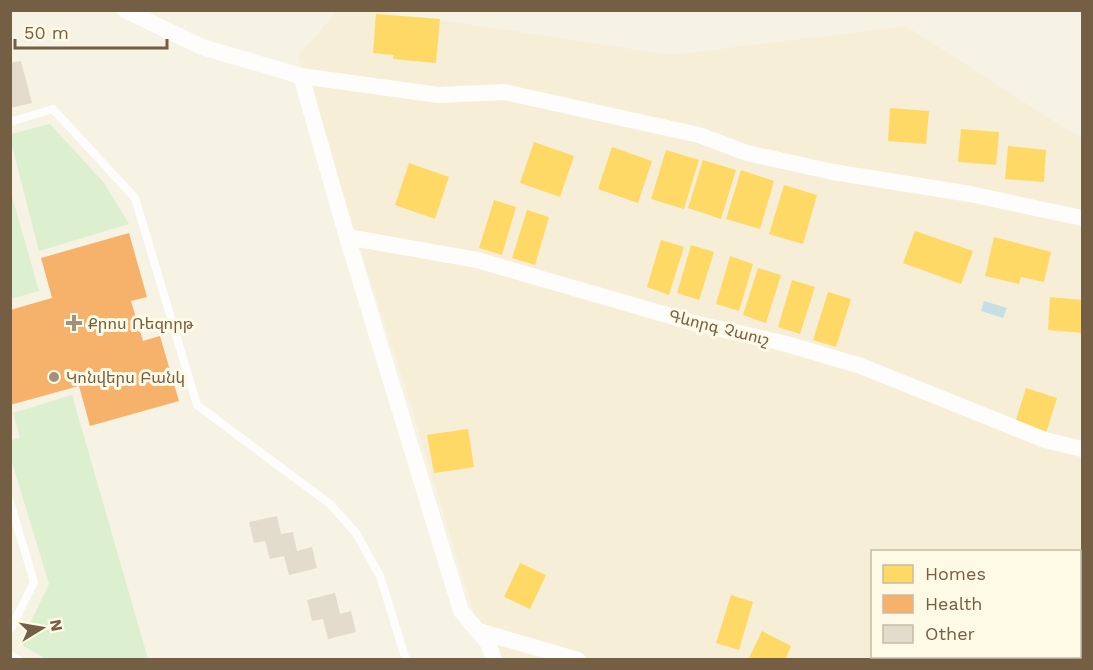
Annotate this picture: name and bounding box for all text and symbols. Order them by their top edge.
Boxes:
scale bar [15,12,166,50]
text: 50 m [24,22,69,43]
street label: Գևորգ Չաուշ [667,306,771,349]
marker: Քրոս Ռեզորթ [65,314,83,332]
place label: Քրոս Ռեզորթ [88,314,194,333]
place label: Կոնվերս Բանկ [66,368,185,387]
marker: Կոնվերս Բանկ [47,370,61,384]
legend [871,550,1081,658]
text: Homes [925,563,986,584]
text: Health [925,593,982,614]
north arrow [12,598,72,658]
text: N [46,618,67,633]
text: Other [925,623,975,644]

